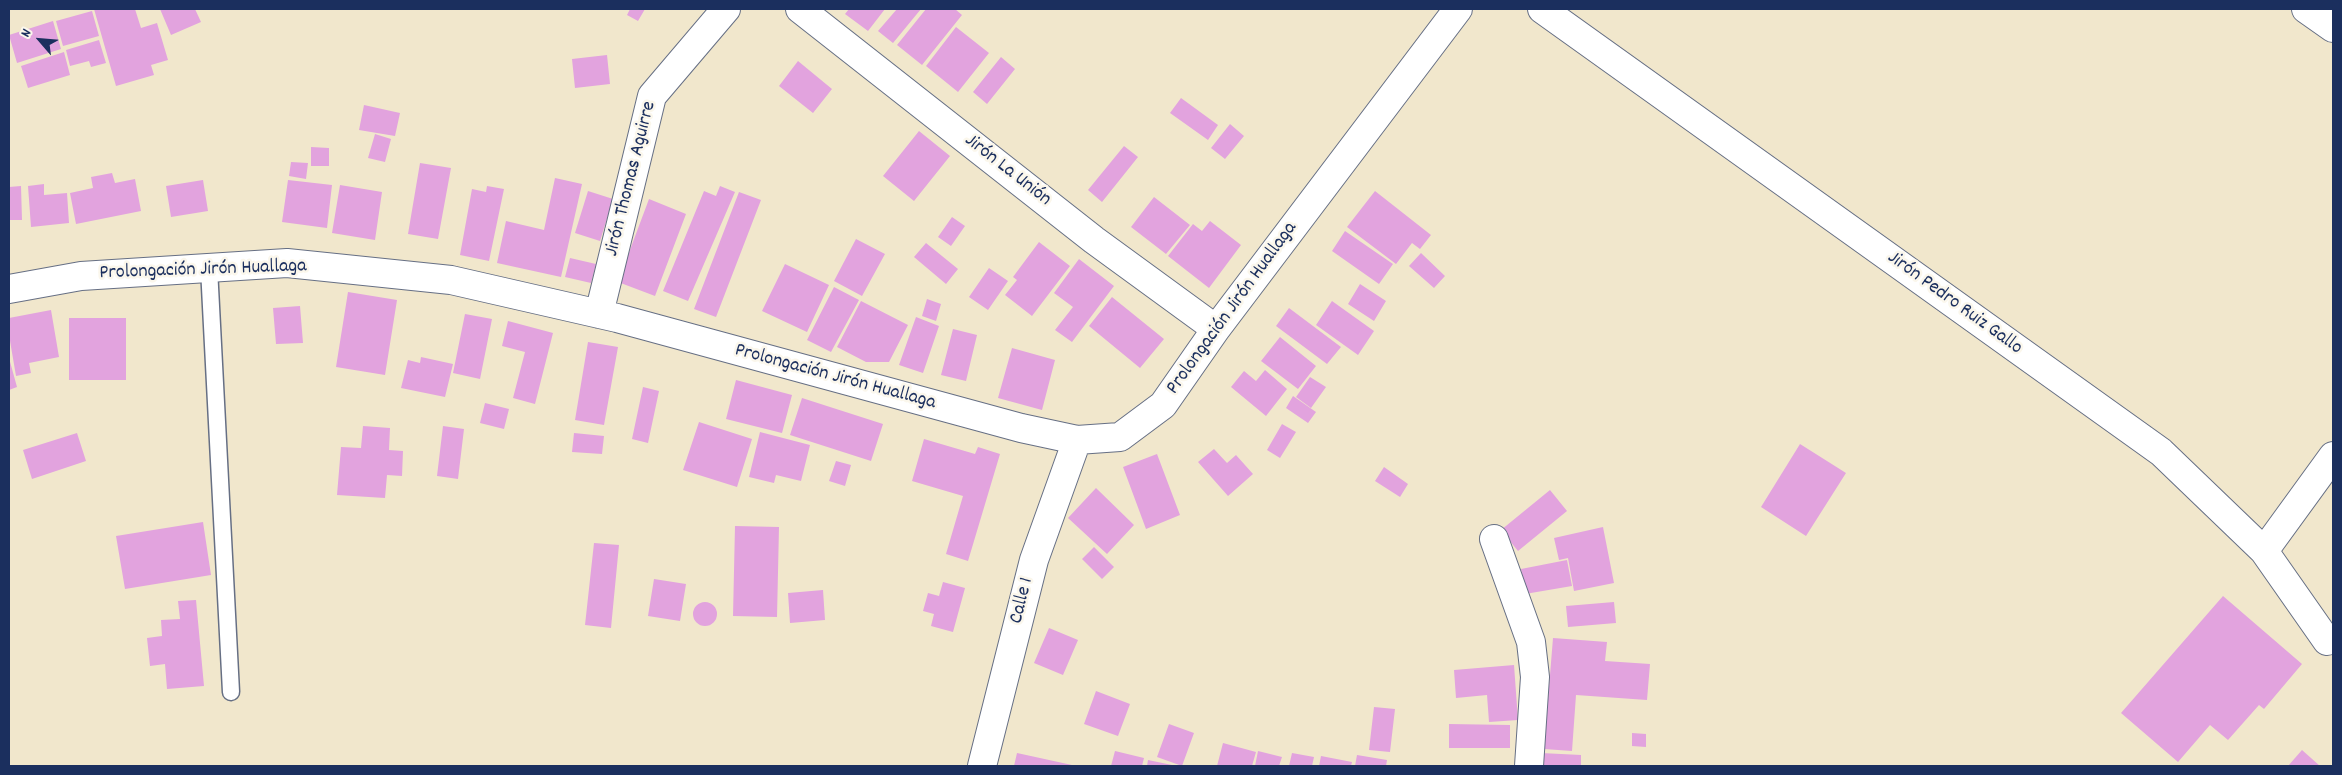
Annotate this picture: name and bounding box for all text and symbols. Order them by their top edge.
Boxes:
north arrow [15,15,65,65]
text: N [16,26,37,41]
street label: Jirón Thomas Aguirre [601,99,663,259]
street label: Jirón La Unión [959,130,1055,212]
street label: Prolongación Jirón Huallaga [1162,218,1304,400]
street label: Jirón Pedro Ruiz Gallo [1882,247,2026,361]
street label: Prolongación Jirón Huallaga [99,255,307,287]
street label: Prolongación Jirón Huallaga [732,340,938,416]
street label: Calle 1 [1006,576,1040,626]

